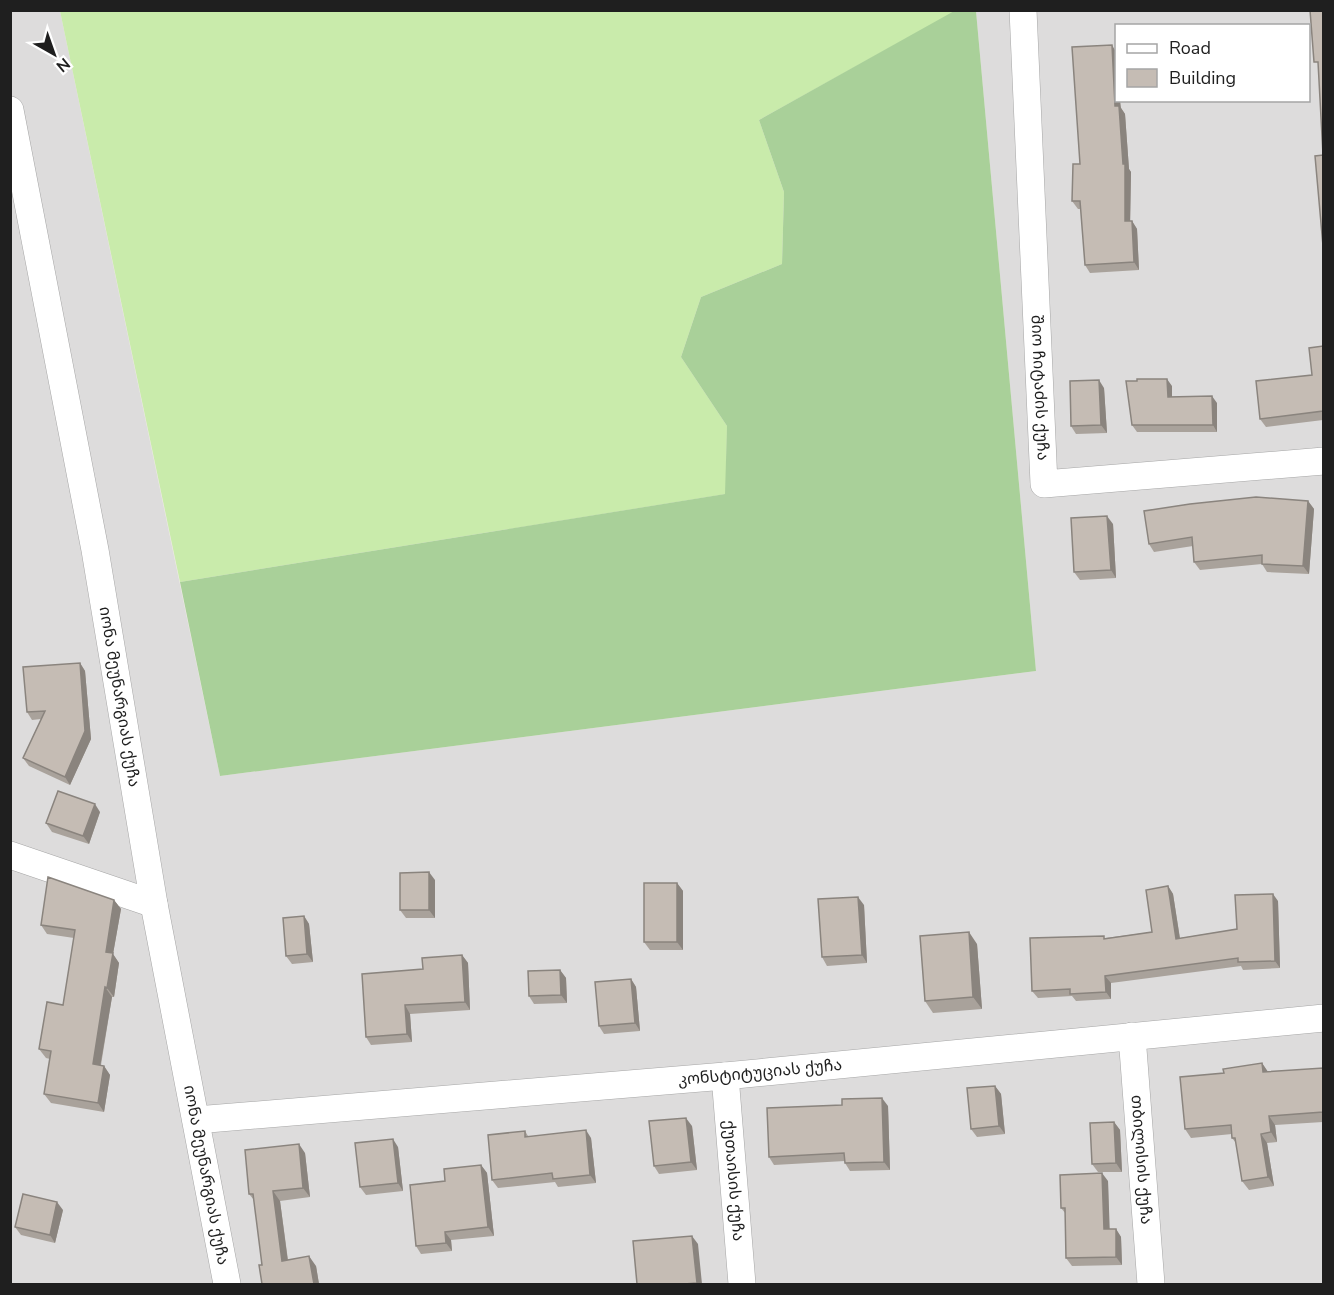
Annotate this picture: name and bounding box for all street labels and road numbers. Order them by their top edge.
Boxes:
street label: შიო ჩიტაძის ქუჩა [1026,314,1054,461]
street label: იონა მეუნარგიას ქუჩა [94,605,145,789]
street label: კონსტიტუციას ქუჩა [677,1054,843,1091]
street label: იონა მეუნარგიას ქუჩა [178,1083,234,1267]
street label: თბილისის ქუჩა [1126,1094,1157,1225]
street label: ქუთაისის ქუჩა [718,1119,749,1242]

